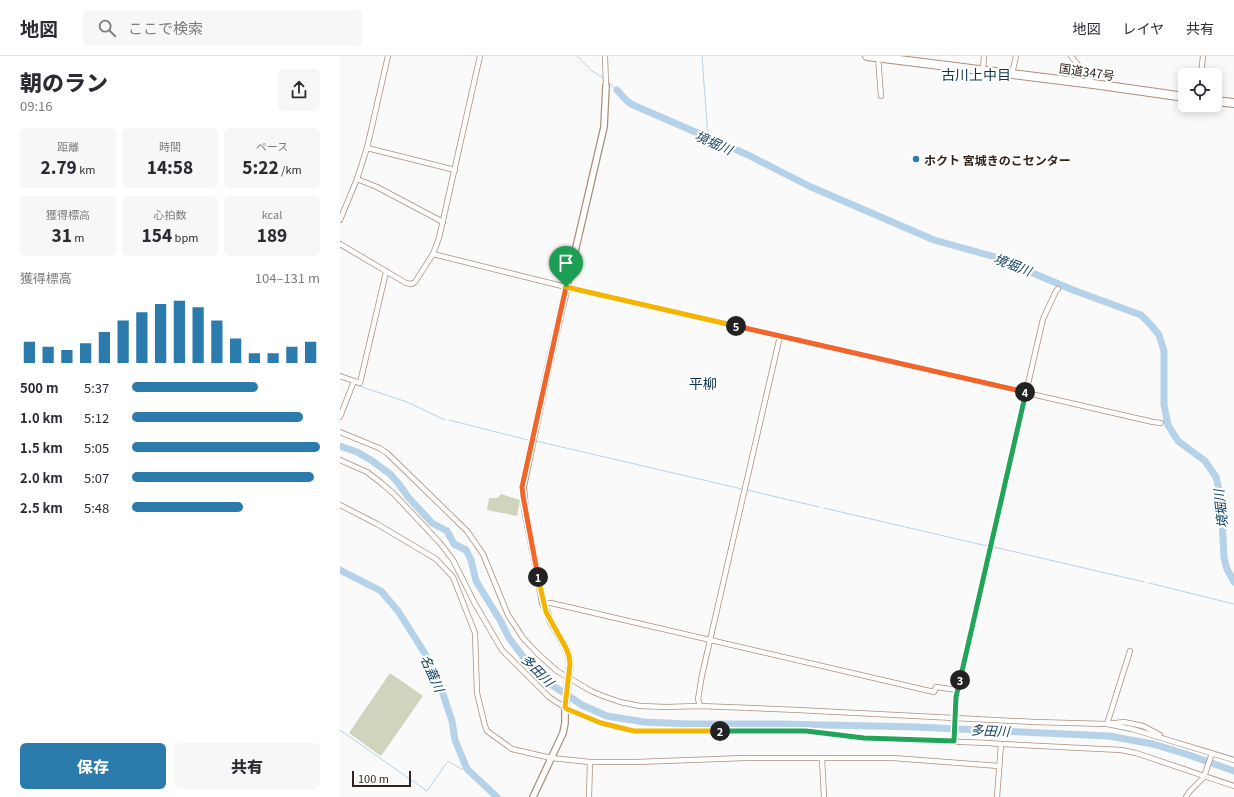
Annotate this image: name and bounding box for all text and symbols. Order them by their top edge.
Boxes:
search box [82,10,362,46]
text: 地図 [20,14,58,41]
icon: search [96,17,118,39]
text: ここで検索 [128,17,203,38]
text: 地図 [1072,18,1100,38]
text: レイヤ [1122,18,1164,38]
text: 共有 [1186,18,1214,38]
street label: 国道347号 [1058,59,1116,83]
district label: 古川上中目 [941,64,1011,84]
text: 朝のラン [20,65,108,97]
map controls [1178,68,1222,112]
button: locate [1178,68,1222,112]
button: share [278,69,320,111]
text: 09:16 [20,96,52,115]
water label: 境堀川 [692,125,737,159]
text: 距離 [57,138,79,154]
text: 時間 [159,138,181,154]
text: ペース [256,138,288,154]
place label: ホクト 宮城きのこセンター [924,151,1071,168]
text: 2.79 [40,154,77,179]
text: 14:58 [147,154,193,179]
text: 5:22 [242,154,279,179]
marker: ホクト 宮城きのこセンター [911,154,921,164]
text: km [77,161,96,177]
text: /km [279,161,302,177]
text: 獲得標高 [46,206,90,222]
text: 心拍数 [154,206,187,222]
text: kcal [262,206,282,222]
text: 31 [51,222,72,247]
text: 154 [142,222,172,247]
text: 189 [257,222,287,247]
text: m [72,229,85,245]
text: bpm [172,229,198,245]
pin [549,246,583,287]
water label: 境堀川 [991,248,1036,281]
icon: arrive [555,252,577,274]
text: 獲得標高 [20,268,72,287]
text: 104–131 m [255,268,320,287]
pin: 5 [726,316,746,336]
text: 5 [733,318,739,334]
district label: 平柳 [689,373,717,393]
text: 500 m [20,378,59,397]
text: 5:37 [84,378,109,397]
pin: 4 [1015,382,1035,402]
text: 4 [1022,384,1028,400]
text: 1.0 km [20,408,63,427]
text: 5:12 [84,408,109,427]
text: 1.5 km [20,438,63,457]
text: 5:05 [84,438,109,457]
text: 2.0 km [20,468,63,487]
text: 5:07 [84,468,109,487]
water label: 境堀川 [1208,487,1231,529]
text: 2.5 km [20,498,63,517]
text: 5:48 [84,498,109,517]
pin: 1 [528,567,548,587]
text: 1 [535,569,541,585]
water label: 多田川 [517,649,560,692]
water label: 名蓋川 [416,651,450,696]
pin: 3 [950,670,970,690]
text: 3 [957,672,963,688]
water label: 多田川 [970,719,1012,741]
pin: 2 [710,721,730,741]
text: 2 [717,723,723,739]
button: 保存 [20,743,166,789]
button: 共有 [174,743,320,789]
scale bar [352,769,411,788]
text: 100 m [358,770,389,786]

